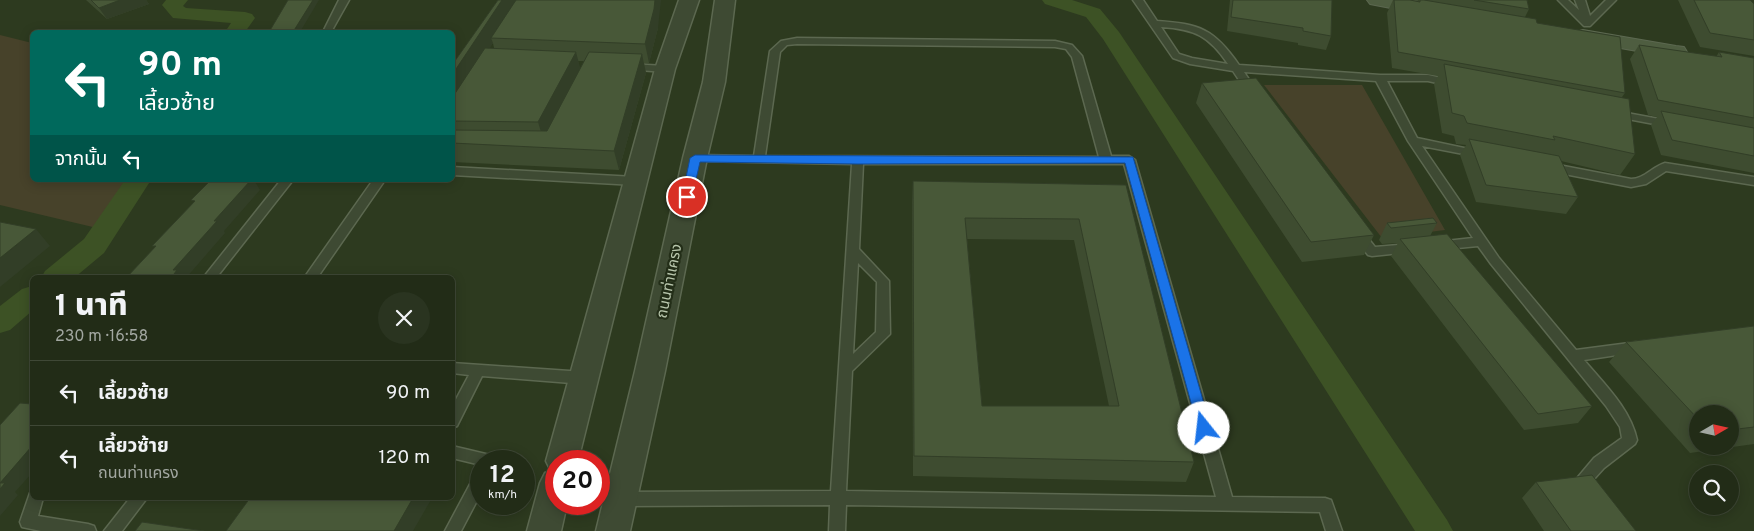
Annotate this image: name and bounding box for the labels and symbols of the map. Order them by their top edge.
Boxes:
pin [666,176,708,218]
street label: ถนนท่าแครง [652,242,688,320]
position arrow [1177,401,1229,453]
north arrow [1689,405,1739,455]
speed limit sign: 20 [545,450,610,515]

